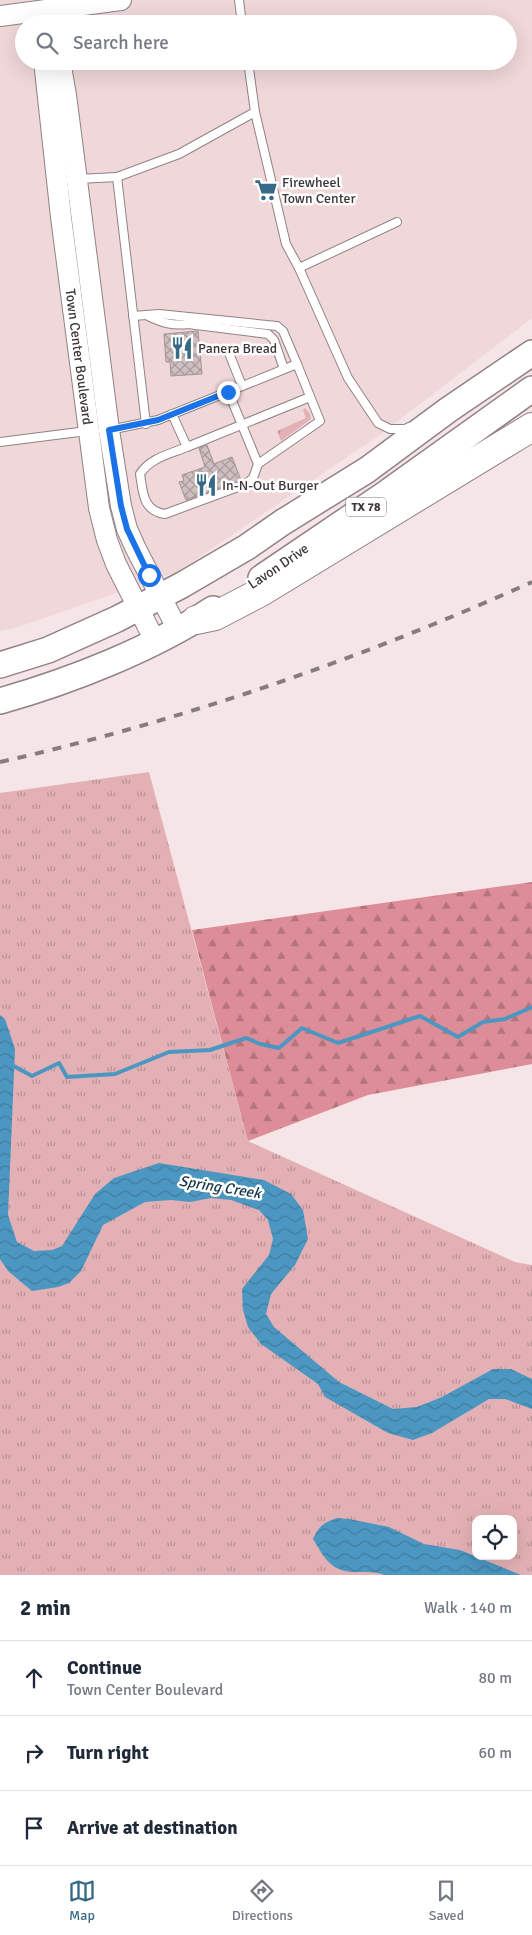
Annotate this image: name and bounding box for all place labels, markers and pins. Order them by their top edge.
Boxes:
place label: Firewheel Town Center [282,174,356,207]
supermarket icon: Firewheel Town Center [253,177,279,203]
restaurant icon: Panera Bread [169,335,195,361]
place label: Panera Bread [198,340,277,357]
restaurant icon: In-N-Out Burger [193,472,219,498]
place label: In-N-Out Burger [222,477,319,494]

